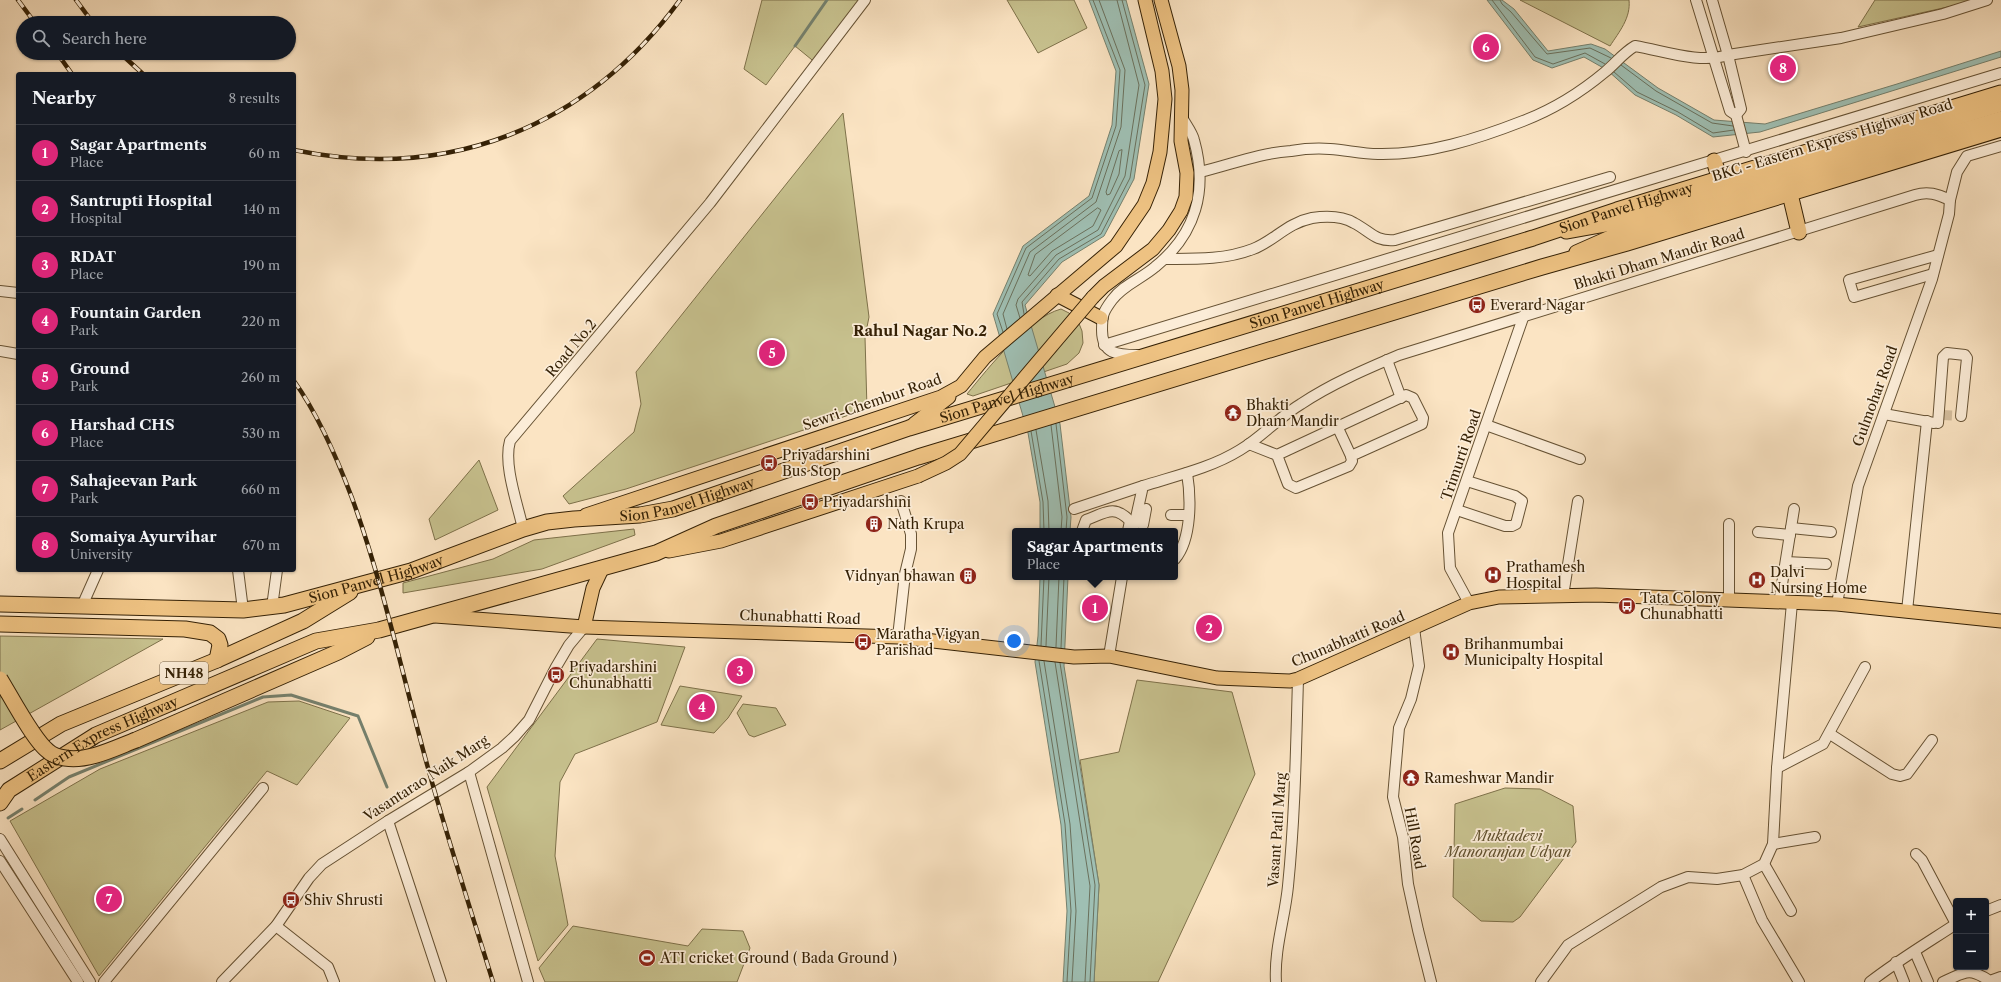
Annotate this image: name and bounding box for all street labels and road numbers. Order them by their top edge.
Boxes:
street label: BKC - Eastern Express Highway Road [1710,95,1955,185]
street label: Sion Panvel Highway [1557,178,1696,238]
street label: Bhakti Dham Mandir Road [1571,224,1747,294]
street label: Sion Panvel Highway [1247,275,1386,333]
street label: Road No.2 [542,315,600,381]
street label: Gulmohar Road [1848,343,1902,449]
street label: Sion Panvel Highway [937,369,1076,427]
street label: Sewri-Chembur Road [800,370,944,434]
street label: Trimurti Road [1437,407,1485,503]
street label: Sion Panvel Highway [619,473,757,525]
street label: Sion Panvel Highway [307,551,446,607]
street label: Chunabhatti Road [739,606,861,628]
street label: Chunabhatti Road [1289,607,1408,671]
road number: NH48 [160,662,208,684]
street label: Eastern Express Highway [24,692,181,785]
street label: Vasantarao Naik Marg [359,731,492,826]
street label: Vasant Patil Marg [1264,771,1290,889]
street label: Hill Road [1401,805,1429,871]

